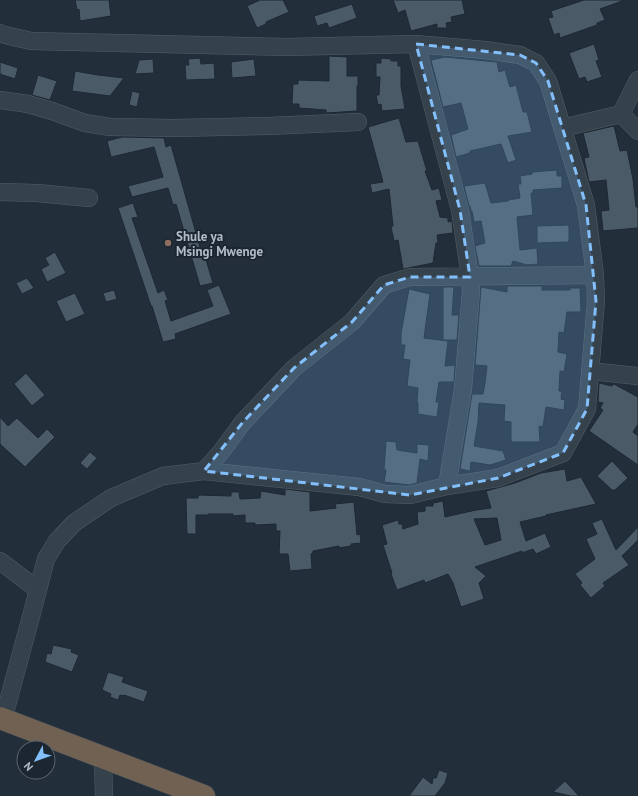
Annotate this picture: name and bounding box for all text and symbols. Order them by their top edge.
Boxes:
place label: Shule ya Msingi Mwenge [176,228,264,260]
marker: Shule ya Msingi Mwenge [163,238,173,248]
north arrow [16,740,56,780]
text: N [21,759,36,774]

